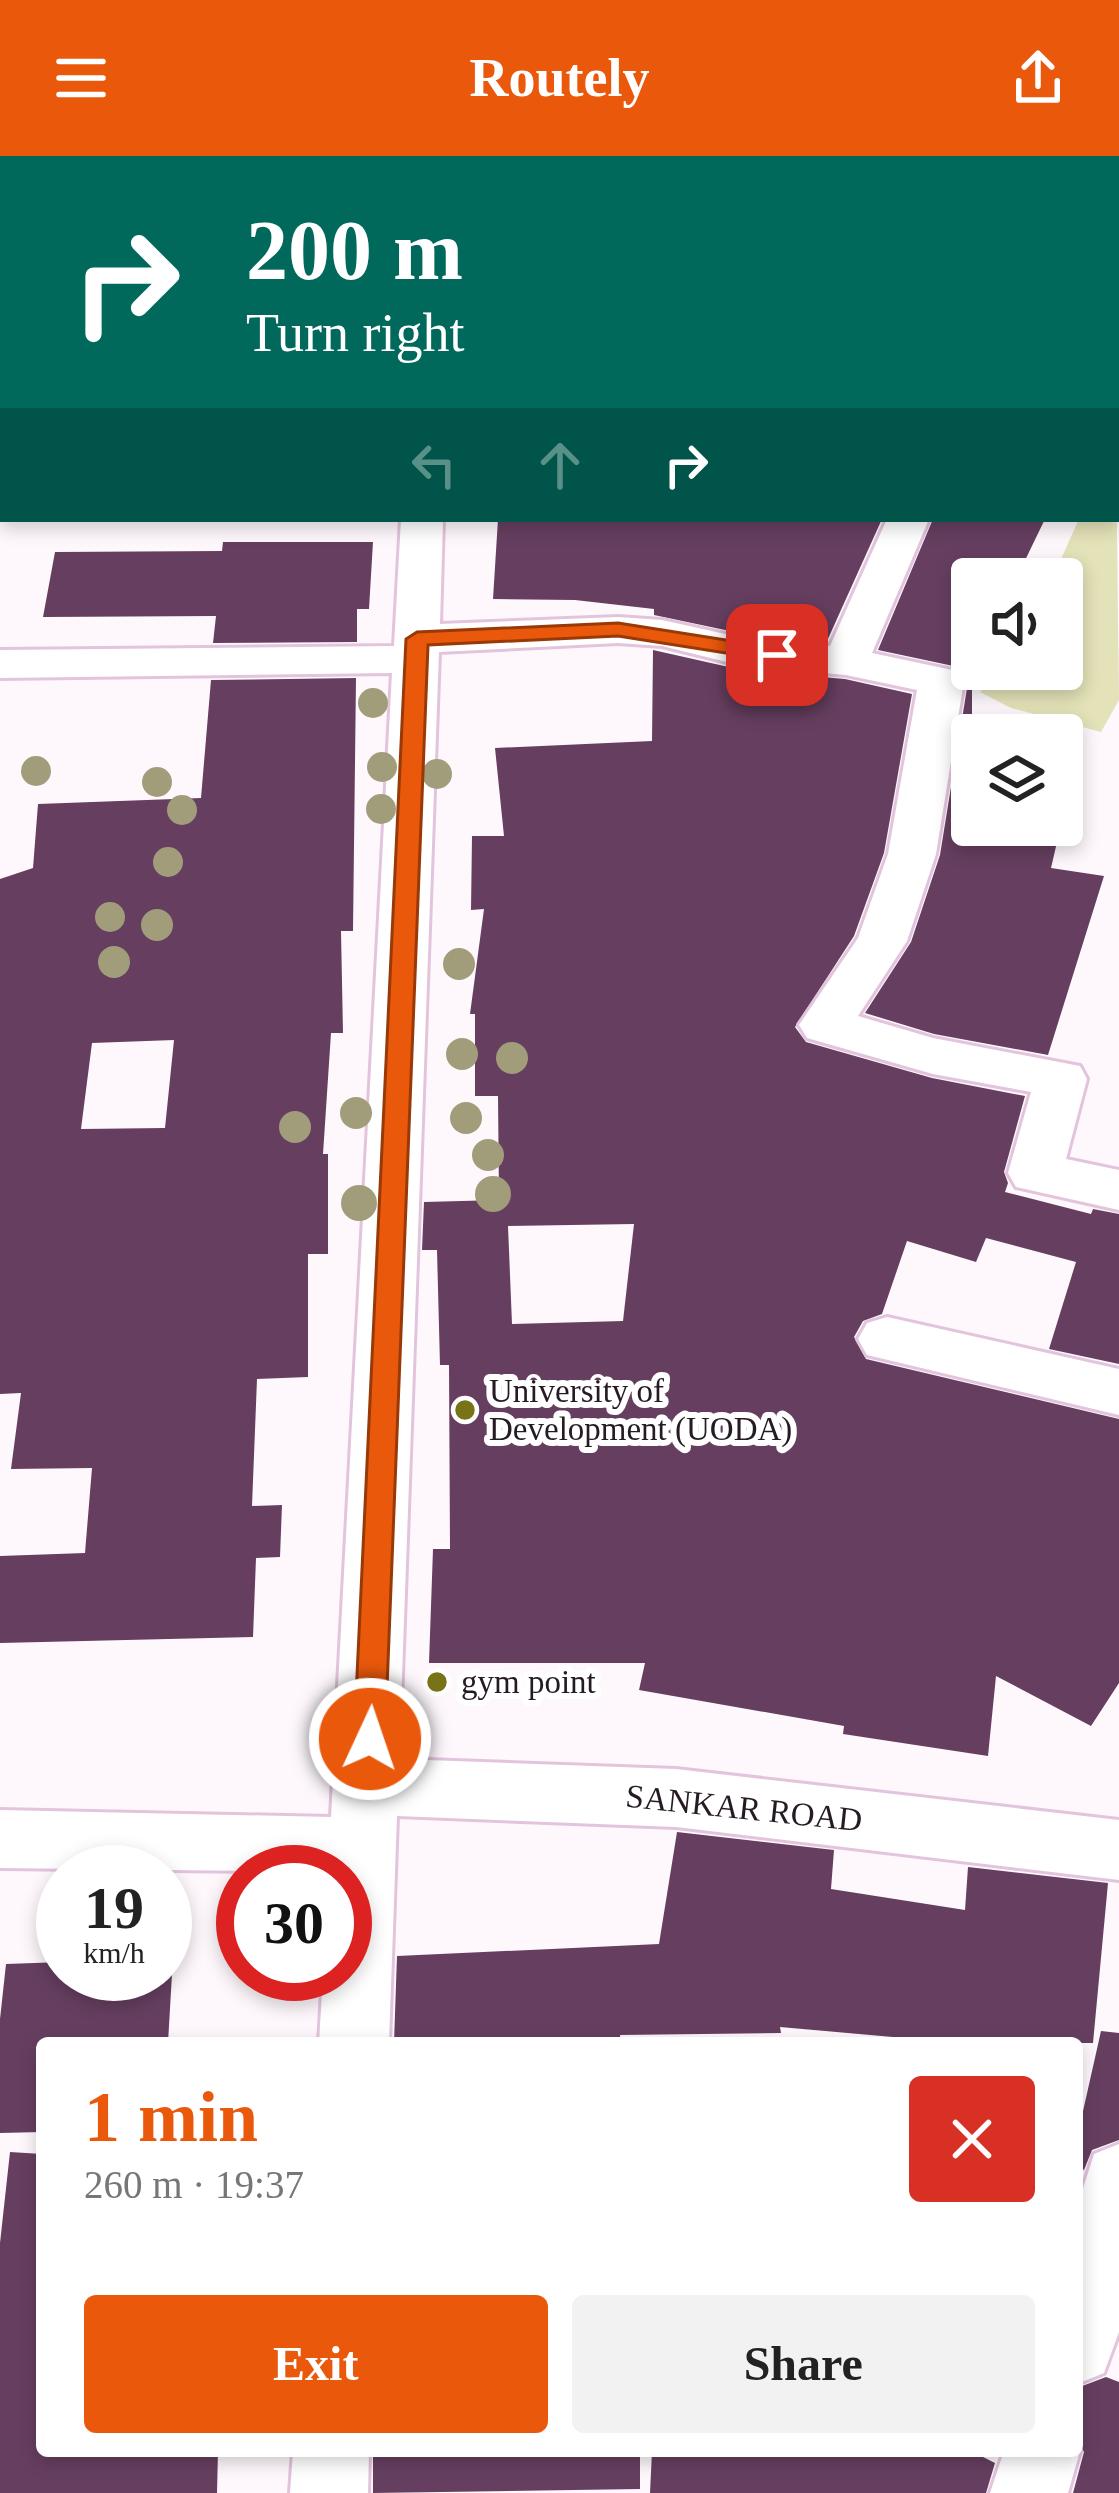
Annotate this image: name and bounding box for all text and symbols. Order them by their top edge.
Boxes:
icon: menu [48,45,114,111]
icon: share [1005,45,1071,111]
text: Routely [470,48,649,108]
icon: right [48,204,204,360]
text: 200 m [246,204,463,297]
text: Turn right [246,303,465,363]
icon: left [401,432,467,498]
icon: ahead [527,432,593,498]
icon: right [653,432,719,498]
map controls [951,558,1083,846]
button: sound [951,558,1083,690]
pin [726,604,828,706]
icon: arrive [744,622,810,688]
button: layers [951,714,1083,846]
place label: University of Development (UODA) [489,1373,792,1448]
marker: University of Development (UODA) [452,1397,478,1423]
place label: gym point [461,1664,596,1700]
marker: gym point [424,1669,450,1695]
position arrow [307,1676,433,1802]
street label: SANKAR ROAD [624,1778,864,1838]
speed limit sign: 30 [216,1845,372,2001]
text: 19 [84,1875,144,1941]
text: km/h [83,1936,145,1969]
button: close [909,2076,1035,2202]
text: 1 min [84,2077,258,2157]
text: 260 m · 19:37 [84,2163,304,2206]
button: Exit [84,2295,548,2433]
button: Share [572,2295,1035,2433]

